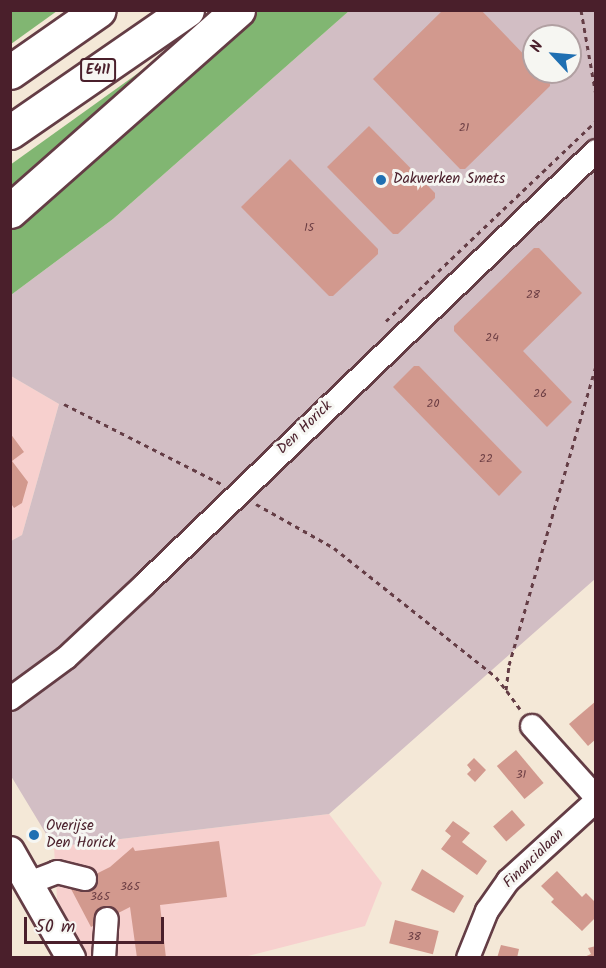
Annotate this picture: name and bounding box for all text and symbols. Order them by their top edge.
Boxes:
north arrow [522,24,582,84]
text: N [524,37,551,57]
road number: E411 [80,59,116,81]
house number: 21 [459,121,469,135]
place label: Dakwerken Smets [393,171,505,189]
marker: Dakwerken Smets [374,173,388,187]
house number: 15 [304,221,314,235]
house number: 28 [526,288,540,302]
house number: 24 [485,331,499,345]
house number: 26 [533,387,547,401]
street label: Den Horick [274,397,336,459]
house number: 20 [427,397,439,411]
house number: 22 [479,452,493,466]
house number: 31 [516,768,526,782]
place label: Overijse Den Horick [46,817,116,852]
street label: Financialaan [500,826,568,892]
marker: Overijse Den Horick [27,828,41,842]
house number: 365 [120,880,140,894]
house number: 365 [90,890,110,904]
scale bar [27,905,166,943]
text: 50 m [35,913,75,942]
house number: 38 [407,930,421,944]

